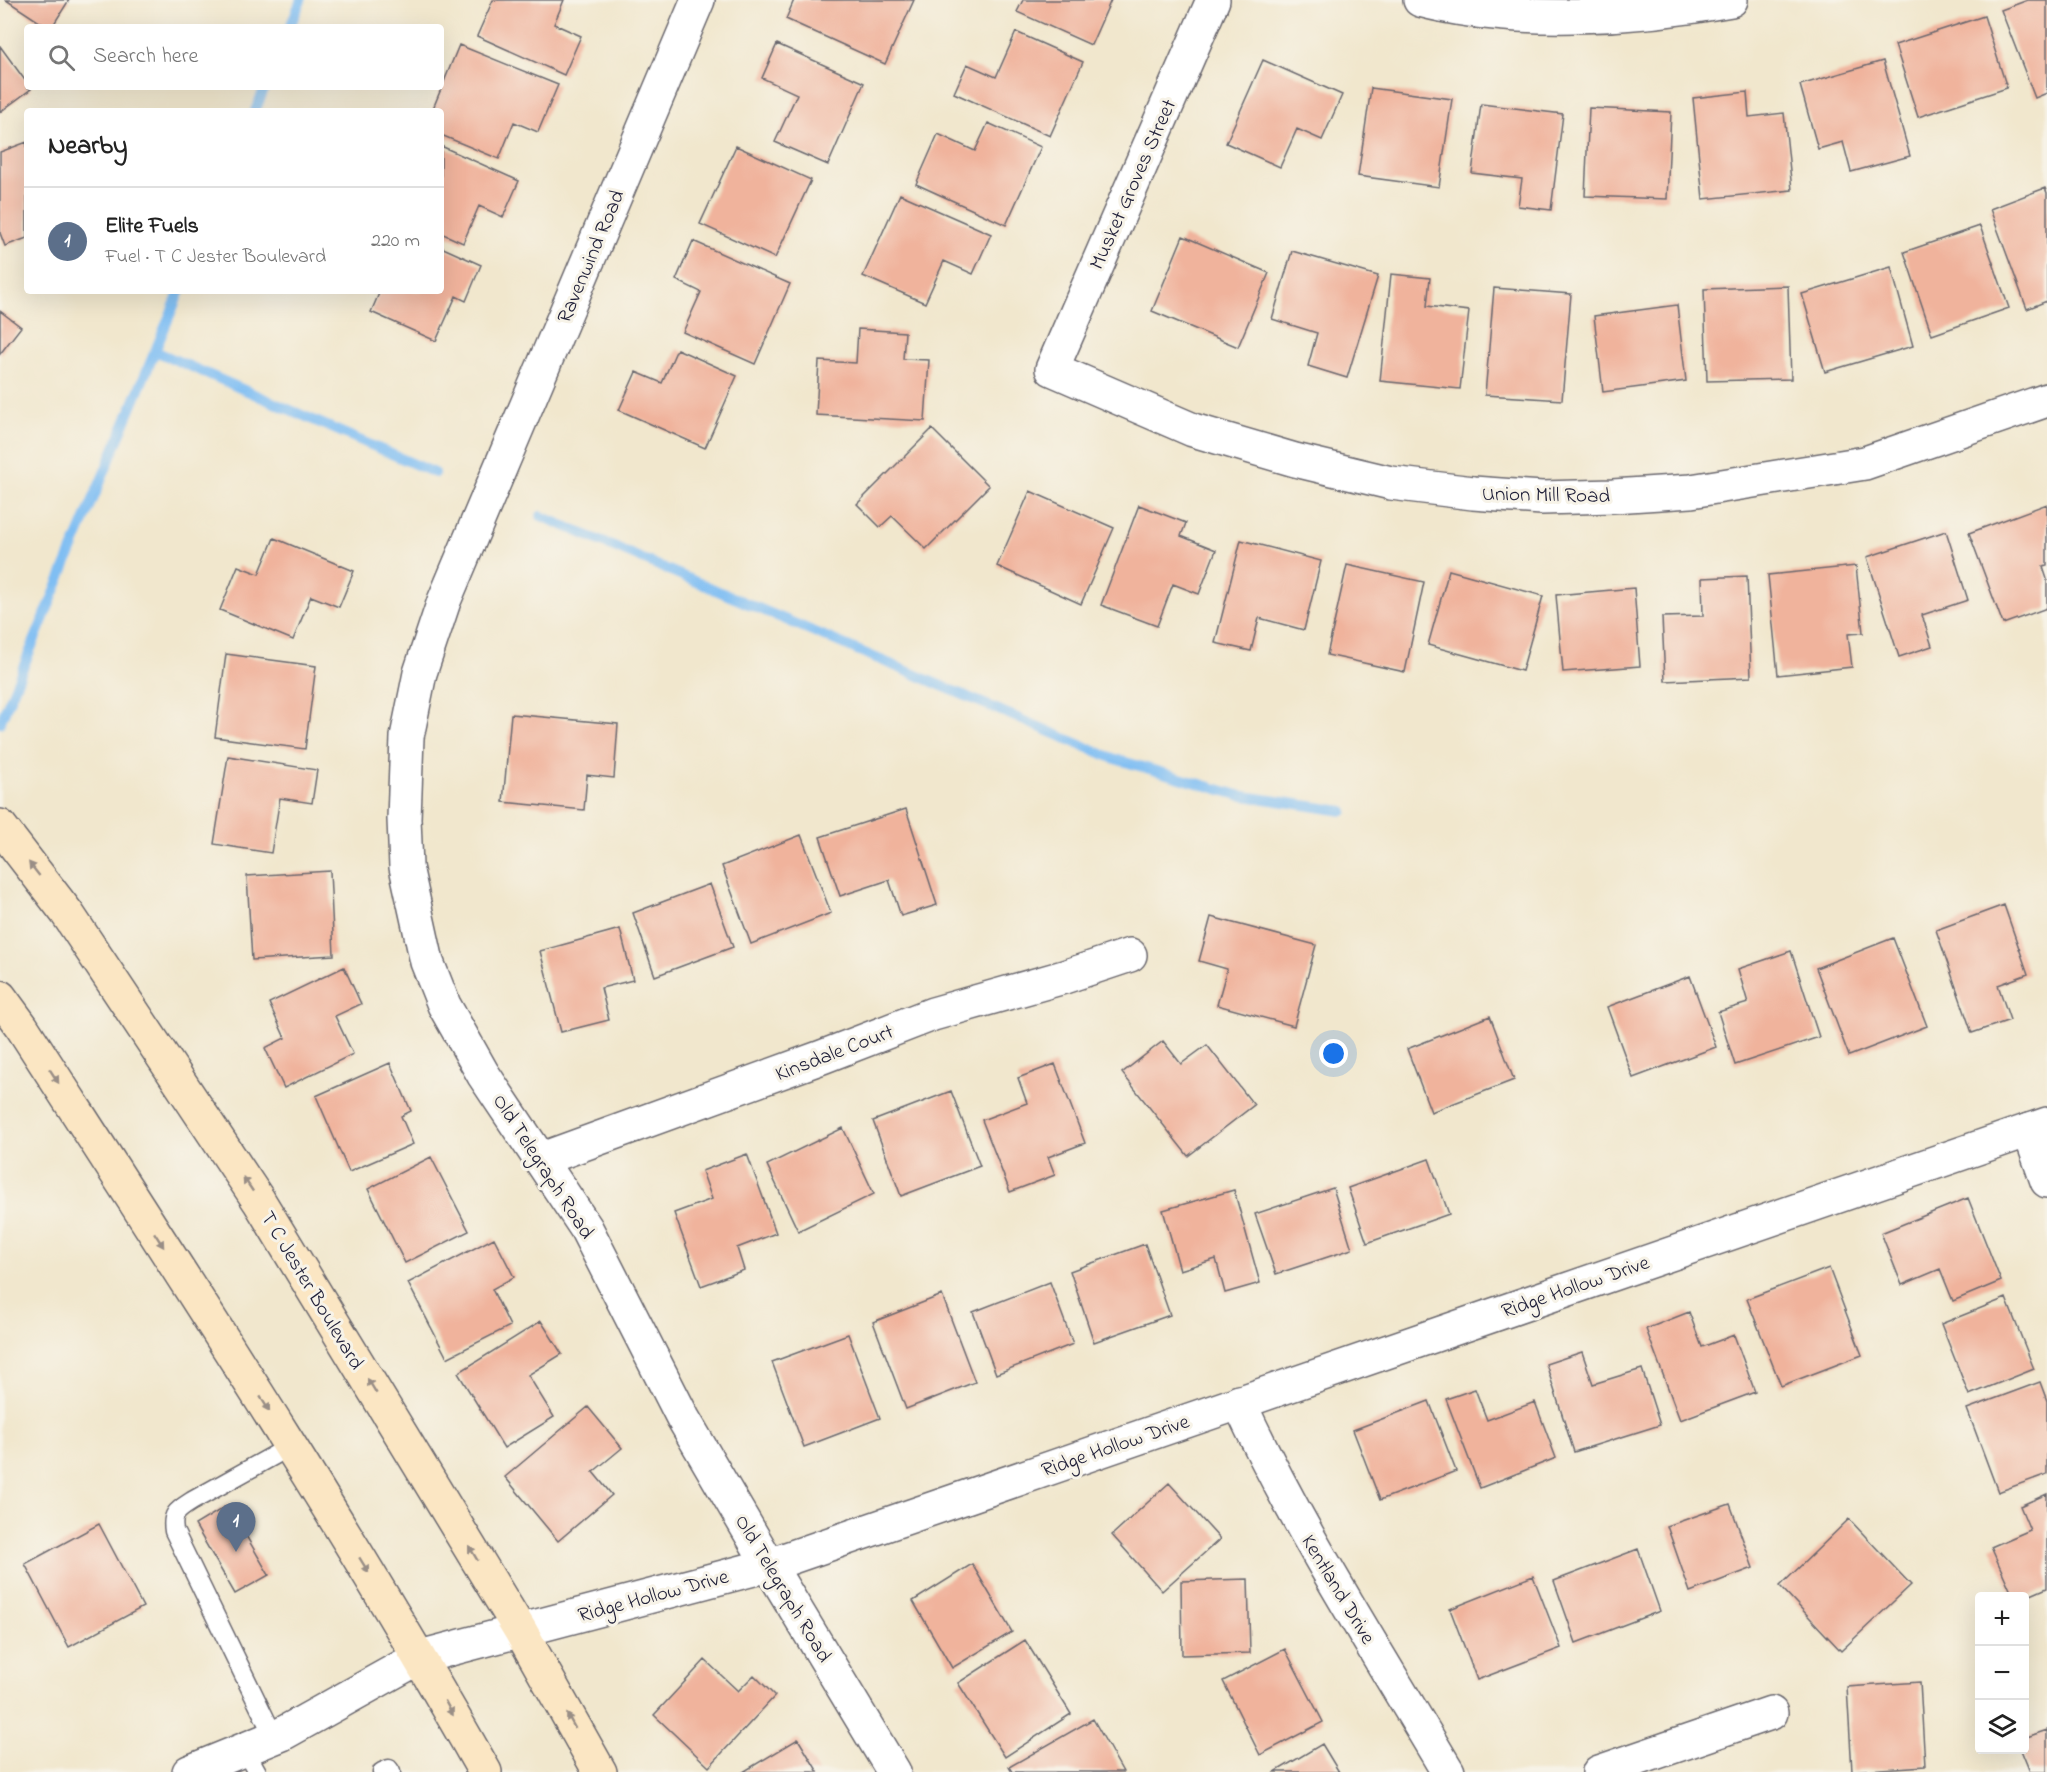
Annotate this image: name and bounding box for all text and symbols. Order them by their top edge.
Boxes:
search box [24,24,444,90]
icon: search [45,41,78,74]
text: Search here [93,41,198,73]
street label: Musket Groves Street [1083,95,1185,275]
text: Nearby [48,128,127,166]
street label: Ravenwind Road [550,185,633,328]
text: Elite Fuels [105,211,199,243]
text: 1 [64,227,71,256]
text: 220 m [371,227,420,256]
text: Fuel · T C Jester Boulevard [105,243,326,272]
street label: Union Mill Road [1481,480,1611,512]
one-way arrow [28,862,40,877]
street label: Kinsdale Court [771,1018,898,1090]
your location [1319,1039,1348,1068]
one-way arrow [48,1068,59,1084]
street label: Old Telegraph Road [482,1089,601,1247]
one-way arrow [243,1176,254,1192]
street label: T C Jester Boulevard [252,1206,371,1376]
one-way arrow [154,1231,165,1248]
street label: Ridge Hollow Drive [1498,1248,1655,1329]
one-way arrow [366,1378,377,1394]
one-way arrow [259,1395,270,1412]
street label: Ridge Hollow Drive [1038,1407,1195,1488]
pin: 1 [216,1502,256,1552]
street label: Old Telegraph Road [725,1509,838,1670]
street label: Kentland Drive [1293,1530,1382,1651]
one-way arrow [467,1545,478,1561]
one-way arrow [358,1557,369,1573]
street label: Ridge Hollow Drive [575,1562,733,1633]
map controls [1975,1592,2029,1754]
button: + [1975,1592,2029,1646]
button: − [1975,1646,2029,1700]
one-way arrow [444,1700,454,1717]
button: layers [1975,1700,2029,1754]
one-way arrow [566,1712,576,1729]

